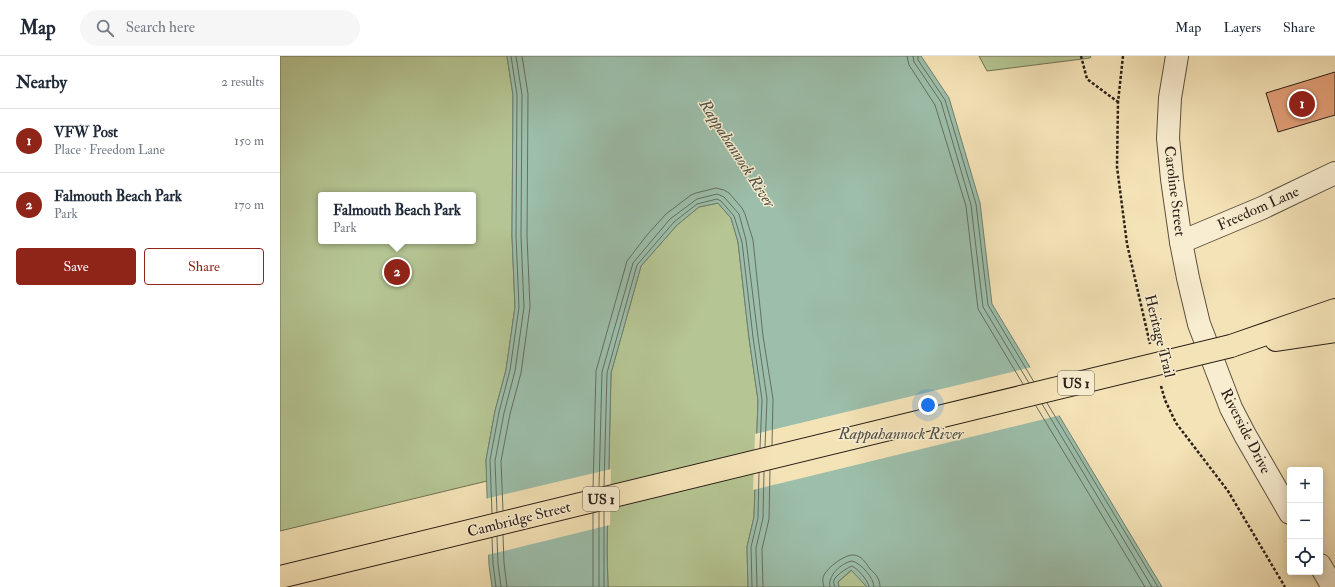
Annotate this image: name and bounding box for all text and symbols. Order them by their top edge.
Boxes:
search box [80,10,360,46]
text: Map [20,16,56,40]
icon: search [94,17,116,39]
text: Search here [126,18,195,37]
text: Map [1175,19,1201,36]
text: Layers [1223,19,1261,36]
text: Share [1283,19,1315,36]
text: Nearby [16,72,67,93]
text: 2 results [221,74,264,90]
pin: 1 [1289,89,1315,119]
water label: Rappahannock River [694,95,780,212]
text: VFW Post [54,123,118,142]
text: 1 [27,133,31,149]
text: 150 m [234,133,264,149]
text: Place · Freedom Lane [54,142,165,158]
street label: Caroline Street [1160,145,1189,237]
street label: Freedom Lane [1214,182,1302,235]
text: Falmouth Beach Park [54,187,182,206]
popup [318,192,476,244]
text: 2 [26,197,32,213]
text: 170 m [234,197,264,213]
text: Falmouth Beach Park [333,201,461,220]
text: Park [54,206,78,222]
text: Park [333,220,357,236]
button: Save [16,248,136,285]
button: Share [144,248,264,285]
pin: 2 [384,257,410,287]
street label: Heritage Trail [1140,293,1179,380]
road number: US 1 [1058,371,1094,395]
street label: Riverside Drive [1216,385,1275,477]
your location [918,395,938,415]
water label: Rappahannock River [837,424,965,444]
map controls [1287,467,1323,575]
button: + [1287,467,1323,503]
road number: US 1 [583,487,619,511]
street label: Cambridge Street [465,497,573,542]
button: − [1287,503,1323,539]
button: locate [1287,539,1323,575]

